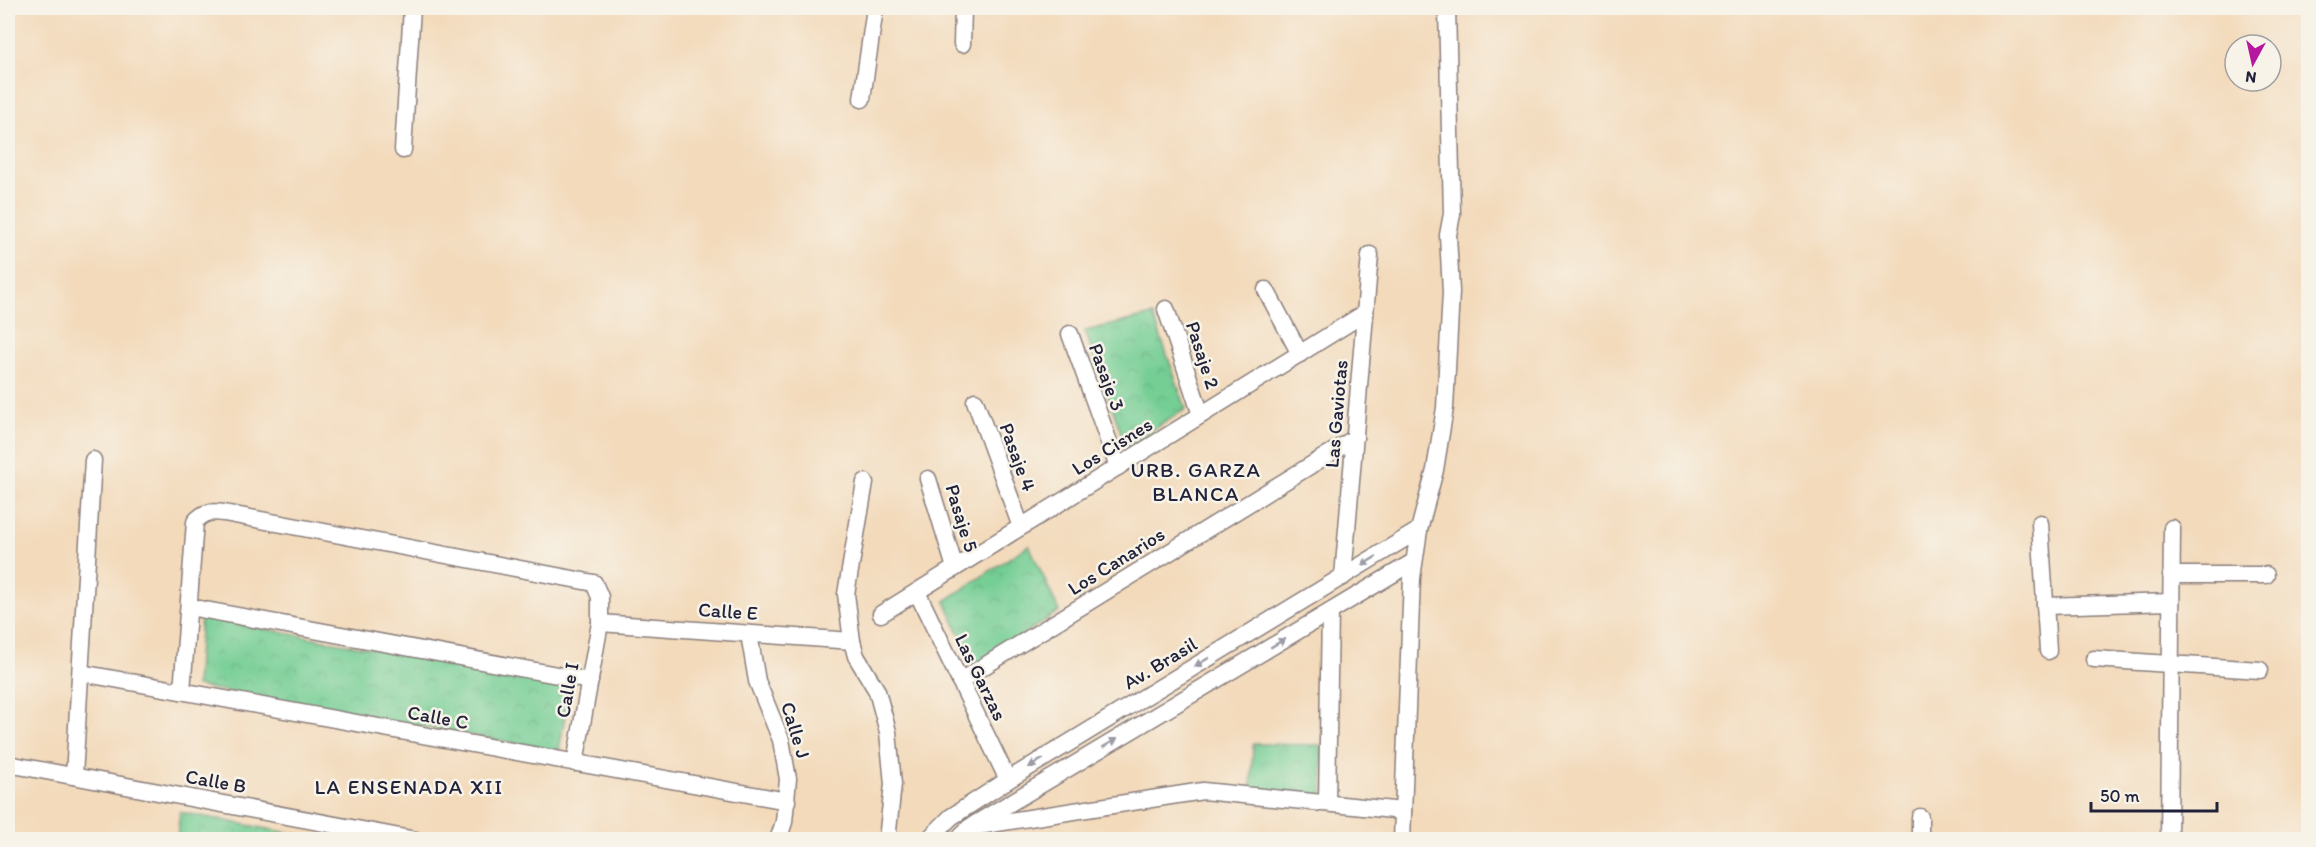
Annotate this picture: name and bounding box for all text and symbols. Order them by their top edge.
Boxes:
north arrow [2223,33,2283,93]
text: N [2244,67,2258,88]
street label: Pasaje 2 [1181,318,1225,392]
street label: Pasaje 3 [1084,340,1130,414]
street label: Las Gaviotas [1319,359,1353,469]
street label: Los Cisnes [1067,412,1157,480]
street label: Pasaje 4 [995,420,1041,494]
district label: URB. GARZA BLANCA [1131,457,1261,506]
street label: Pasaje 5 [940,481,984,555]
street label: Los Canarios [1063,522,1169,600]
one-way arrow [1361,555,1377,566]
street label: Calle E [697,597,759,625]
street label: Las Garzas [950,630,1012,724]
street label: Av. Brasil [1119,631,1202,694]
one-way arrow [1270,638,1286,649]
one-way arrow [1194,656,1210,667]
street label: Calle I [550,660,584,720]
street label: Calle J [776,699,816,761]
street label: Calle C [406,700,470,734]
one-way arrow [1102,738,1118,749]
one-way arrow [1028,757,1044,768]
street label: Calle B [184,764,248,798]
district label: LA ENSENADA XII [314,774,504,799]
scale bar [2091,775,2217,813]
text: 50 m [2100,785,2140,807]

